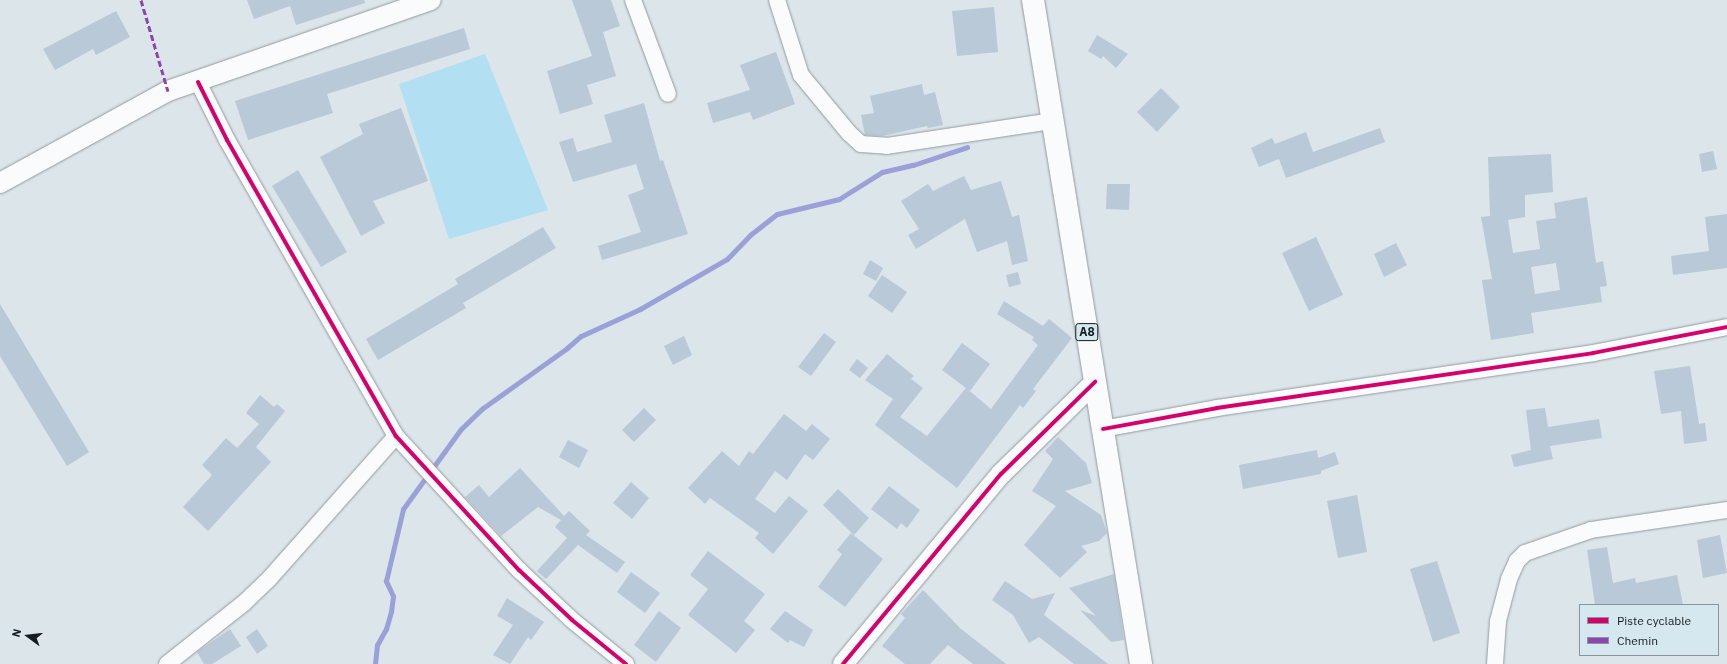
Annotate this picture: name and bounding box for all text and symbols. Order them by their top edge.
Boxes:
road number: A8 [1075,322,1099,342]
legend [1579,604,1719,656]
text: Piste cyclable [1617,613,1691,628]
north arrow [8,616,48,656]
text: N [9,627,24,639]
text: Chemin [1617,633,1658,648]

